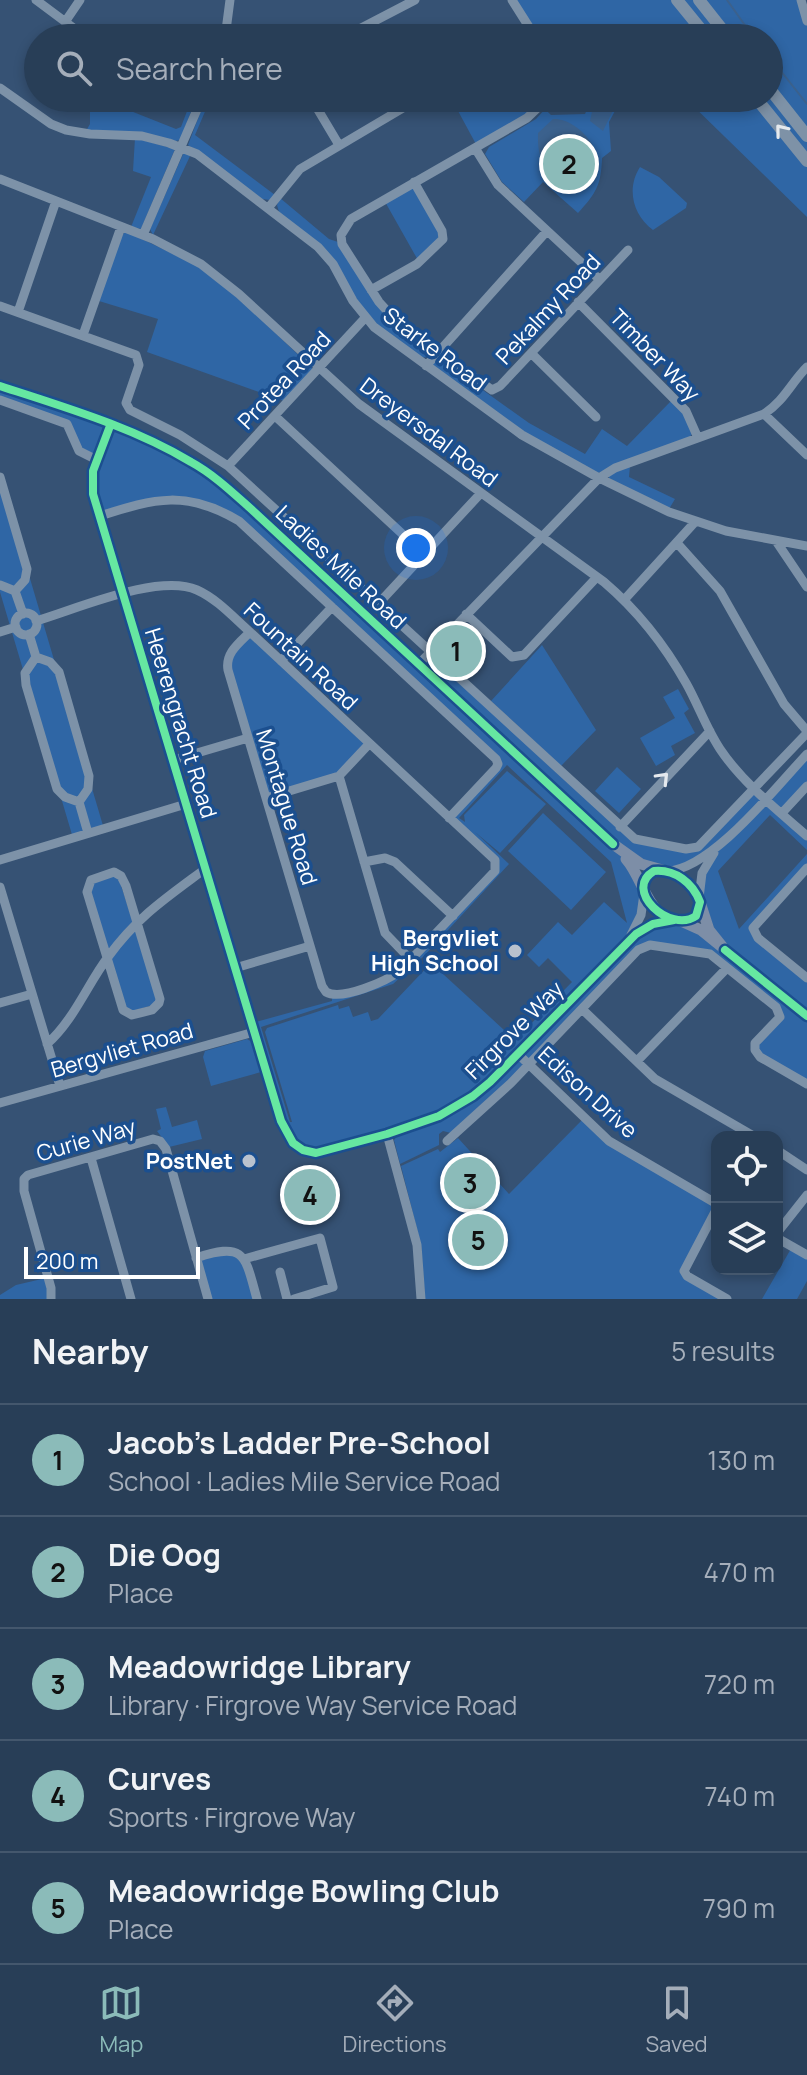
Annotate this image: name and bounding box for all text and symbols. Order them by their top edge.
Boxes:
search box [24,24,783,112]
icon: search [52,46,96,90]
text: Search here [116,48,283,89]
one-way arrow [777,124,791,139]
pin: 2 [543,134,595,194]
street label: Pekalmy Road [489,247,607,371]
street label: Starke Road [377,300,493,398]
street label: Timber Way [603,302,707,408]
street label: Protea Road [231,325,337,435]
street label: Dreyersdal Road [354,370,504,494]
street label: Ladies Mile Road [269,499,413,635]
your location [396,528,436,568]
street label: Fountain Road [237,595,365,717]
pin: 1 [430,621,482,681]
street label: Heerengracht Road [138,624,224,822]
street label: Montague Road [249,726,325,888]
one-way arrow [654,773,669,787]
place label: Bergvliet High School [371,923,499,978]
marker: Bergvliet High School [506,942,524,960]
street label: Firgrove Way [458,974,570,1086]
street label: Bergvliet Road [47,1015,197,1085]
street label: Edison Drive [532,1039,644,1145]
street label: Curie Way [33,1111,139,1168]
map controls [711,1131,783,1275]
button: locate [711,1131,783,1203]
place label: PostNet [146,1146,233,1176]
marker: PostNet [240,1152,258,1170]
pin: 3 [444,1153,496,1213]
pin: 4 [284,1165,336,1225]
button: layers [711,1203,783,1275]
pin: 5 [452,1210,504,1270]
scale bar [24,1243,200,1279]
text: 200 m [36,1246,98,1276]
text: Nearby [32,1328,148,1374]
text: 5 results [671,1333,775,1369]
text: Jacob's Ladder Pre-School [108,1422,491,1463]
text: 1 [52,1442,64,1478]
text: 130 m [707,1442,775,1478]
text: School · Ladies Mile Service Road [108,1463,501,1499]
text: Die Oog [108,1534,221,1575]
text: 2 [50,1554,66,1590]
text: 470 m [704,1554,775,1590]
text: Place [108,1575,173,1611]
text: Meadowridge Library [108,1646,411,1687]
text: 3 [50,1666,66,1702]
text: 720 m [704,1666,775,1702]
text: Library · Firgrove Way Service Road [108,1687,517,1723]
text: Curves [108,1758,211,1799]
text: 4 [50,1778,66,1814]
text: 740 m [705,1778,775,1814]
text: Sports · Firgrove Way [108,1799,356,1835]
text: Meadowridge Bowling Club [108,1870,500,1911]
text: 5 [50,1890,66,1926]
text: 790 m [703,1890,775,1926]
text: Place [108,1911,173,1947]
tab: Map [99,1981,143,2059]
tab: Directions [342,1981,447,2059]
tab: Saved [646,1981,708,2059]

